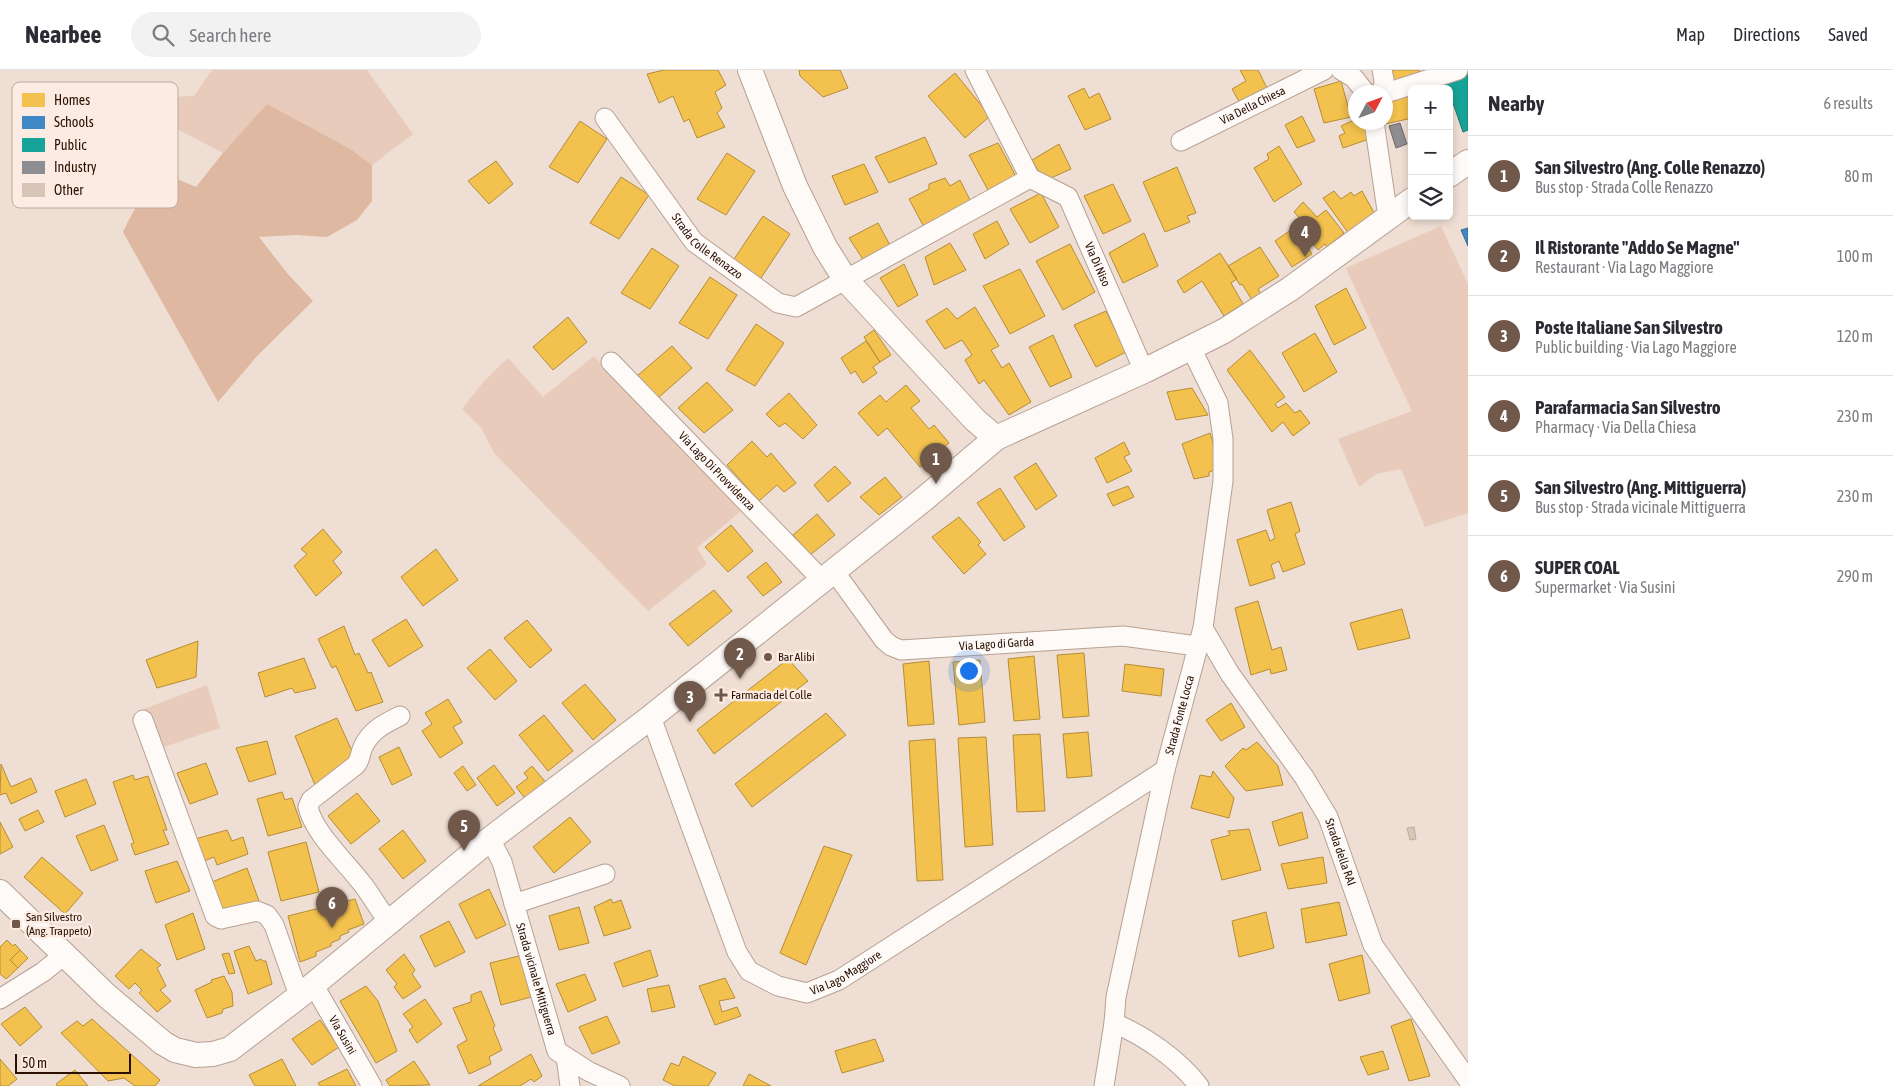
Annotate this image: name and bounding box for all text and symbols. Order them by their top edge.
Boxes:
search box [131,12,481,57]
text: Nearbee [25,21,101,48]
icon: search [149,21,177,49]
text: Search here [189,24,271,46]
text: Map [1676,24,1705,45]
text: Directions [1733,24,1800,45]
text: Saved [1828,24,1868,45]
legend [12,82,178,208]
street label: Via Della Chiesa [1218,83,1288,127]
north arrow [1348,85,1393,130]
map controls [1408,85,1453,220]
button: + [1408,85,1453,130]
text: Nearby [1488,91,1544,115]
text: Homes [54,92,90,108]
text: 6 results [1823,94,1873,112]
text: Schools [54,114,94,130]
button: − [1408,130,1453,175]
text: Public [54,137,87,153]
text: San Silvestro (Ang. Colle Renazzo) [1535,156,1765,178]
text: Industry [54,159,97,175]
text: 1 [1500,167,1508,185]
text: 80 m [1844,167,1873,185]
button: layers [1408,175,1453,220]
text: Bus stop · Strada Colle Renazzo [1535,178,1713,196]
text: Other [54,182,84,198]
street label: Strada Colle Renazzo [669,211,746,282]
pin: 4 [1289,216,1321,257]
text: Il Ristorante "Addo Se Magne" [1535,236,1740,258]
street label: Via Di Niso [1082,240,1113,289]
text: 2 [1500,247,1508,265]
text: 100 m [1837,247,1873,265]
text: Restaurant · Via Lago Maggiore [1535,258,1714,276]
text: Poste Italiane San Silvestro [1535,316,1723,338]
text: 3 [1500,327,1508,345]
text: 120 m [1837,327,1873,345]
text: Public building · Via Lago Maggiore [1535,338,1737,356]
text: Parafarmacia San Silvestro [1535,396,1721,418]
text: 4 [1500,407,1508,425]
text: 230 m [1837,407,1873,425]
text: Pharmacy · Via Della Chiesa [1535,418,1697,436]
street label: Via Lago Di Provvidenza [675,429,758,513]
pin: 1 [920,443,952,484]
text: San Silvestro (Ang. Mittiguerra) [1535,476,1746,498]
text: 5 [1500,487,1508,505]
text: 230 m [1837,487,1873,505]
text: Bus stop · Strada vicinale Mittiguerra [1535,498,1746,516]
text: SUPER COAL [1535,556,1620,578]
text: 6 [1500,567,1508,585]
text: 290 m [1837,567,1873,585]
text: Supermarket · Via Susini [1535,578,1675,596]
street label: Via Lago di Garda [959,635,1035,653]
pin: 2 [724,638,756,679]
place label: Bar Alibi [778,650,815,664]
marker: Bar Alibi [762,651,774,663]
your location [956,658,982,684]
street label: Strada Fonte Locca [1162,674,1197,756]
pin: 3 [674,681,706,722]
place label: Farmacia del Colle [731,688,812,702]
marker: Farmacia del Colle [715,689,727,701]
pin: 5 [448,810,480,851]
street label: Strada della RAI [1322,817,1359,887]
pin: 6 [316,887,348,928]
place label: San Silvestro (Ang. Trappeto) [26,910,92,938]
marker: San Silvestro (Ang. Trappeto) [10,918,22,930]
street label: Strada vicinale Mittiguerra [513,921,559,1037]
street label: Via Lago Maggiore [808,948,884,998]
street label: Via Susini [326,1013,359,1057]
scale bar [15,1051,131,1074]
text: 50 m [22,1055,47,1071]

